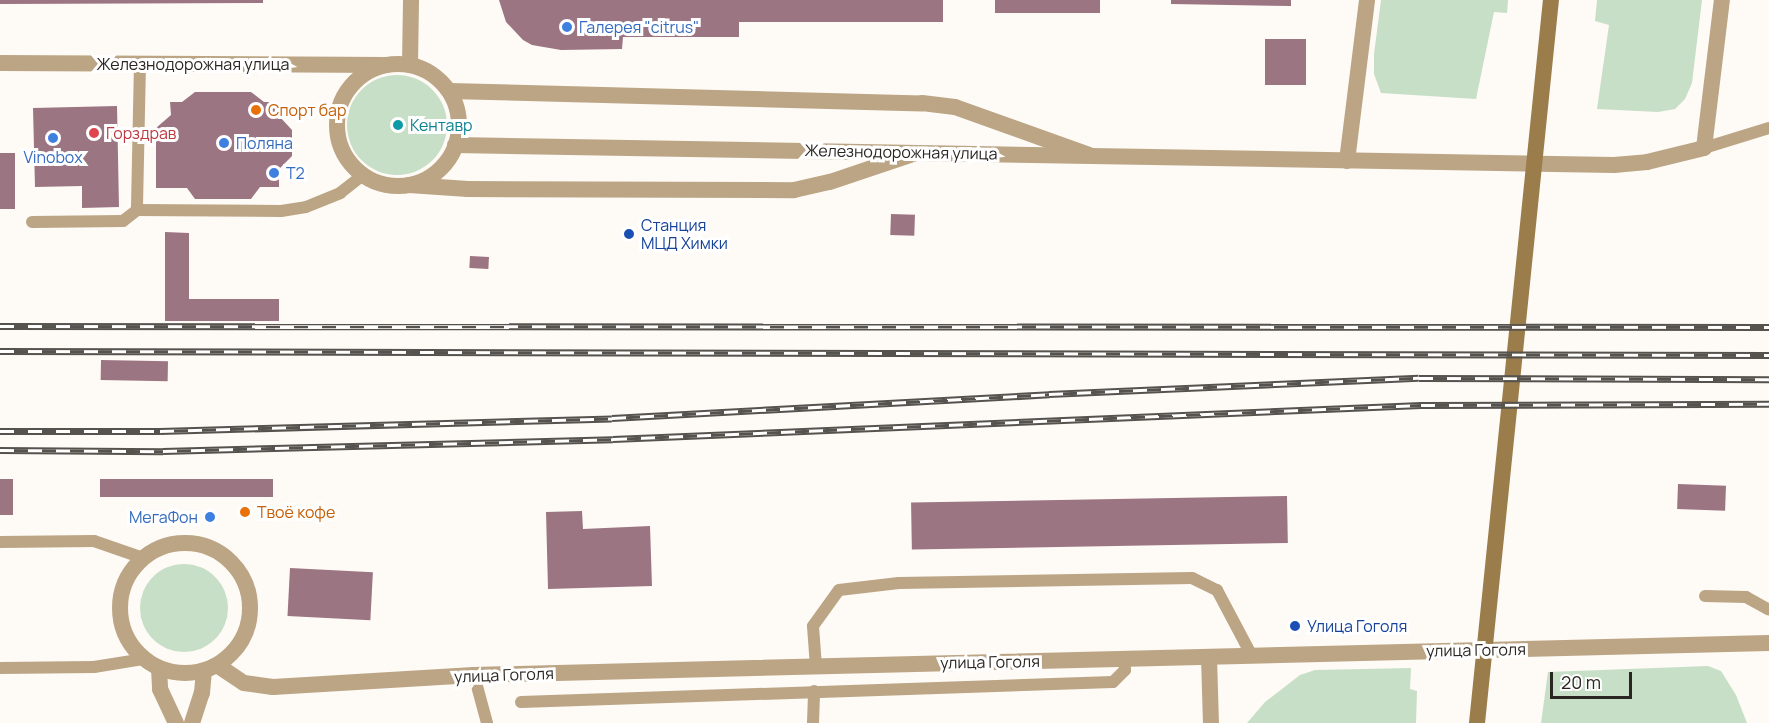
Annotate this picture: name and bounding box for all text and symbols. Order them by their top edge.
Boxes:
place label: Галерея "citrus" [579,17,699,37]
marker: Галерея "citrus" [560,20,574,34]
street label: Железнодорожная улица [97,54,289,74]
place label: Спорт бар [268,100,346,120]
marker: Спорт бар [249,103,263,117]
place label: Кентавр [410,115,473,135]
marker: Кентавр [391,118,405,132]
place label: Горздрав [106,123,176,143]
marker: Горздрав [87,126,101,140]
marker: Vinobox [46,131,60,145]
place label: Поляна [236,133,293,153]
marker: Поляна [217,136,231,150]
street label: Железнодорожная улица [804,141,998,163]
place label: Vinobox [23,147,83,167]
place label: T2 [286,163,305,183]
marker: T2 [267,166,281,180]
place label: Станция МЦД Химки [641,215,728,253]
marker: Станция МЦД Химки [622,227,636,241]
place label: Твоё кофе [257,502,335,522]
marker: Твоё кофе [238,505,252,519]
place label: МегаФон [129,507,198,527]
marker: МегаФон [203,510,217,524]
place label: Улица Гоголя [1307,616,1407,636]
marker: Улица Гоголя [1288,619,1302,633]
street label: улица Гоголя [1426,640,1526,660]
street label: улица Гоголя [940,652,1040,672]
scale bar [1553,660,1636,698]
street label: улица Гоголя [454,664,554,686]
text: 20 m [1561,670,1601,694]

